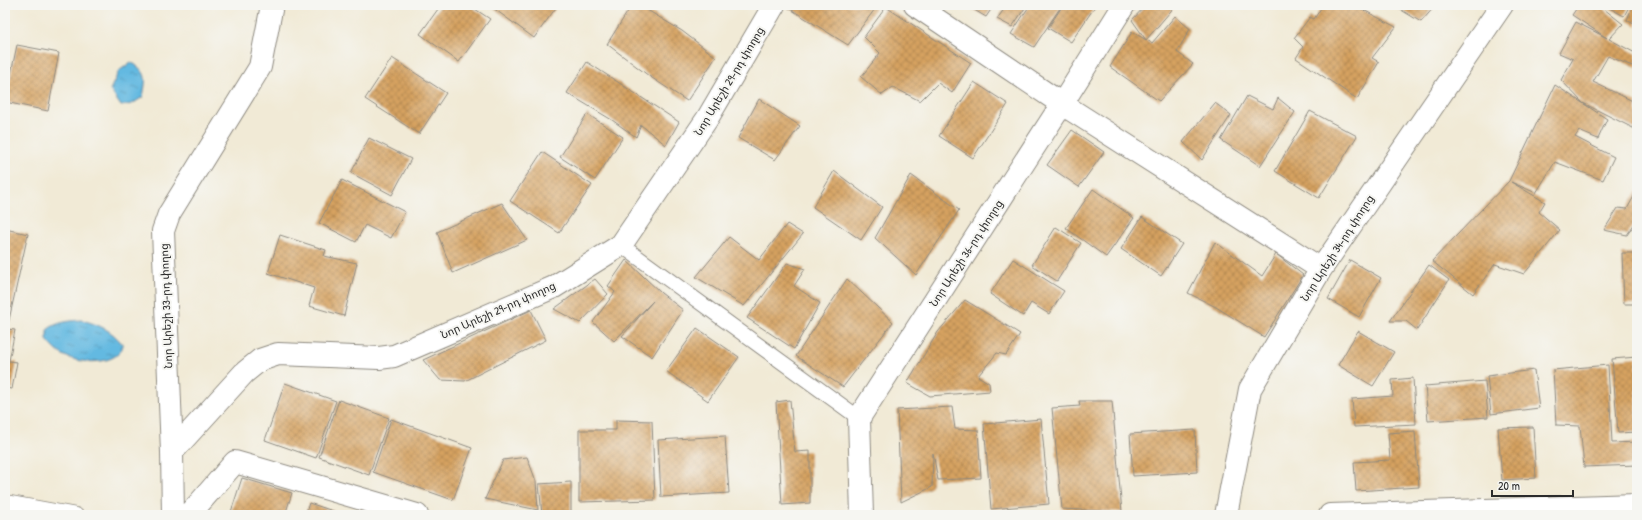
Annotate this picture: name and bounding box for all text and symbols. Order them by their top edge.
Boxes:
street label: Նոր Արեշի 29-րդ փողոց [691,24,767,138]
street label: Նոր Արեշի 34-րդ փողոց [1297,192,1377,304]
street label: Նոր Արեշի 36-րդ փողոց [926,197,1006,309]
street label: Նոր Արեշի 33-րդ փողոց [157,243,175,369]
street label: Նոր Արեշի 29-րդ փողոց [438,278,558,342]
scale bar [1492,472,1573,498]
text: 20 m [1498,477,1520,494]

